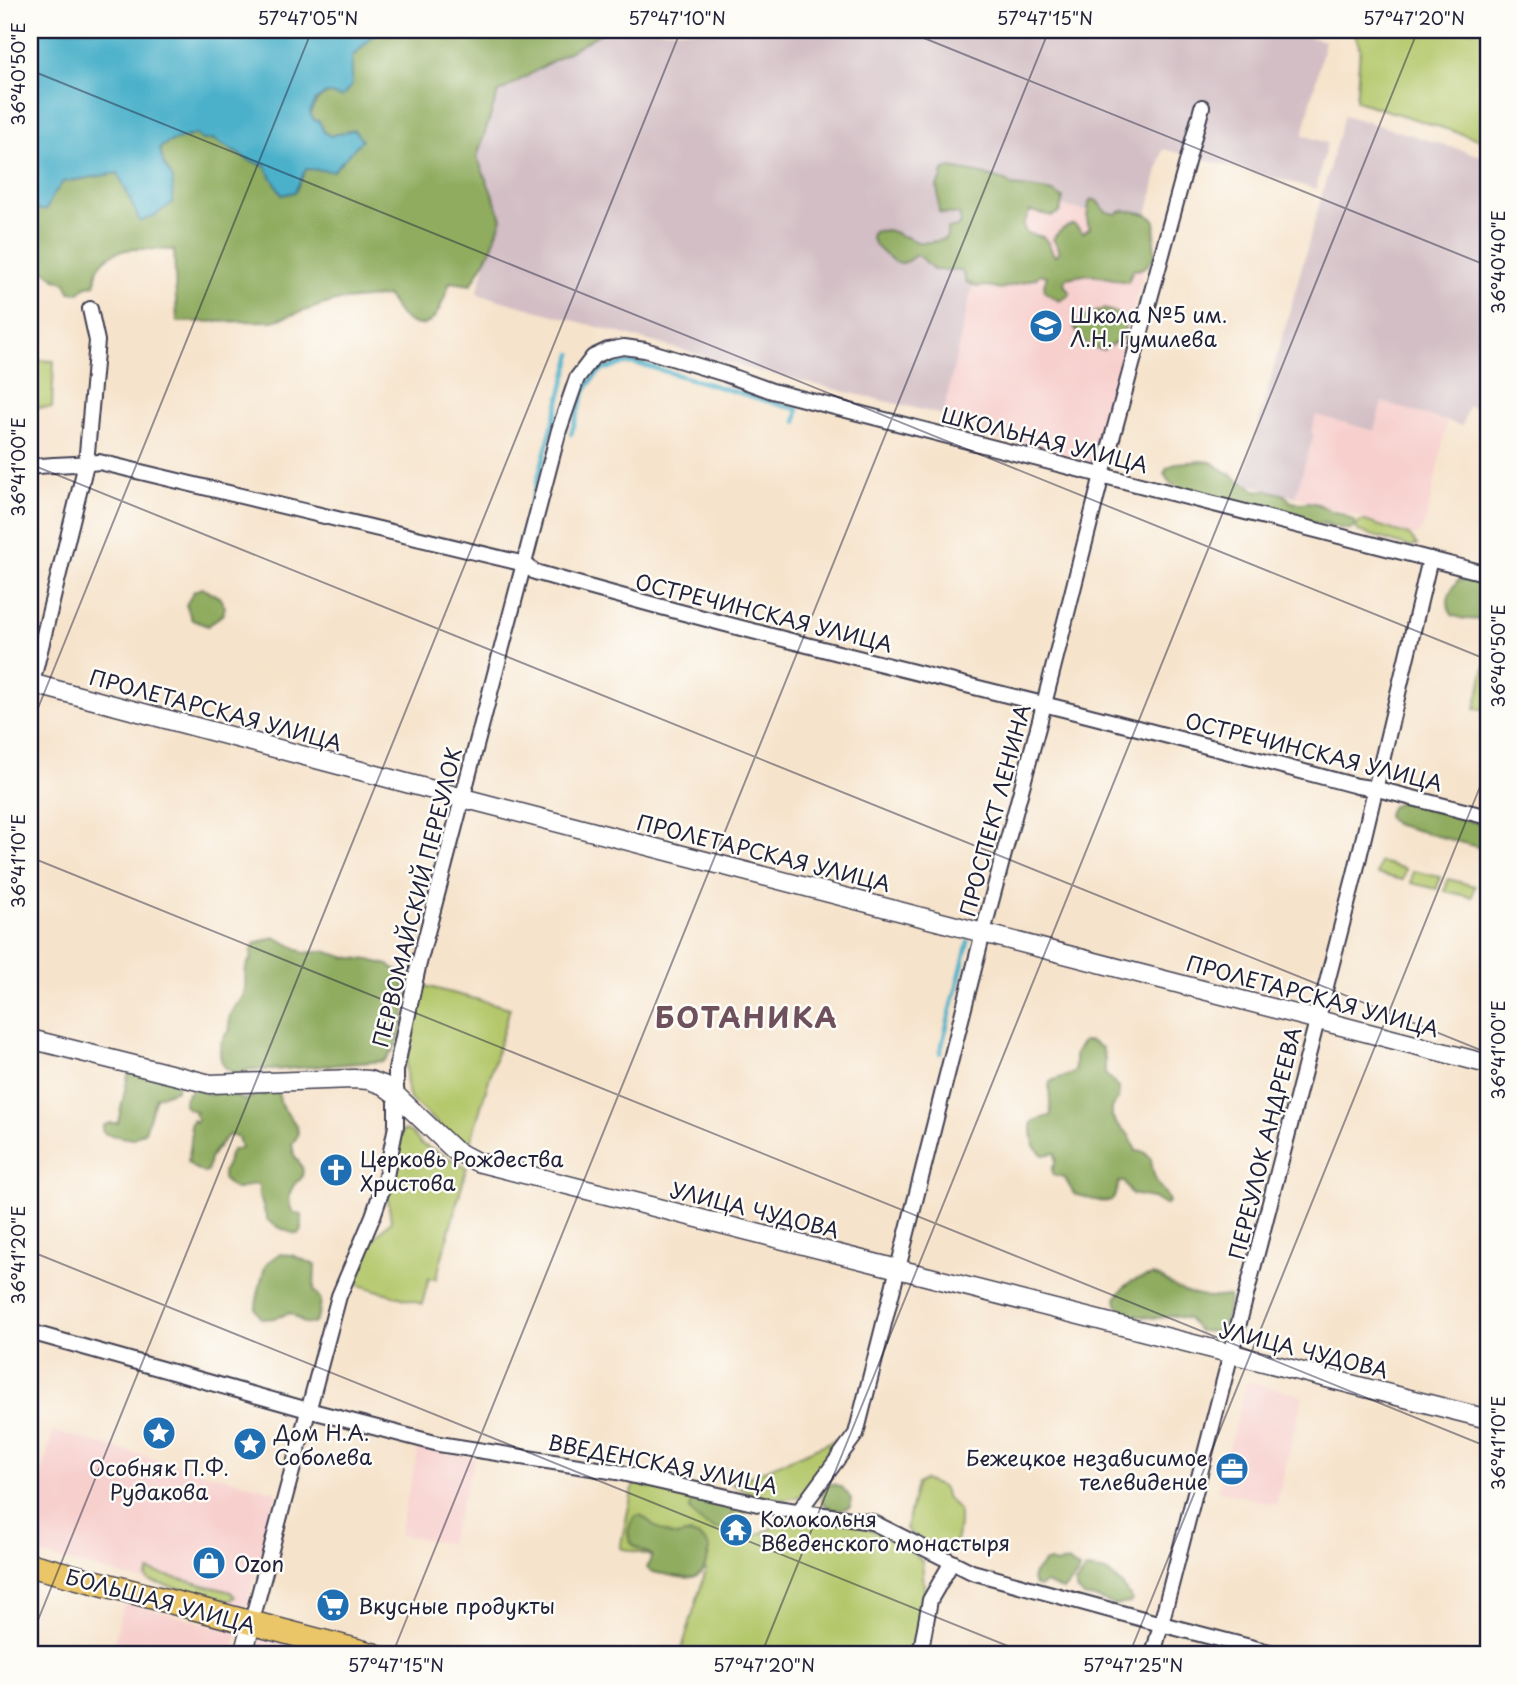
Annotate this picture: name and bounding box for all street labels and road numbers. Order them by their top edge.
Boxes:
street label: ШКОЛЬНАЯ УЛИЦА [938,398,1152,480]
street label: ОСТРЕЧИНСКАЯ УЛИЦА [632,565,896,659]
street label: ПРОЛЕТАРСКАЯ УЛИЦА [86,660,346,758]
street label: ПРОСПЕКТ ЛЕНИНА [950,700,1038,920]
street label: ОСТРЕЧИНСКАЯ УЛИЦА [1182,704,1446,798]
street label: ПЕРВОМАЙСКИЙ ПЕРЕУЛОК [363,744,469,1050]
street label: ПРОЛЕТАРСКАЯ УЛИЦА [634,805,894,899]
street label: ПРОЛЕТАРСКАЯ УЛИЦА [1183,946,1443,1044]
street label: ПЕРЕУЛОК АНДРЕЕВА [1220,1023,1308,1263]
street label: УЛИЦА ЧУДОВА [667,1173,843,1245]
street label: УЛИЦА ЧУДОВА [1216,1313,1392,1385]
street label: ВВЕДЕНСКАЯ УЛИЦА [545,1425,781,1501]
street label: БОЛЬШАЯ УЛИЦА [62,1559,260,1641]

